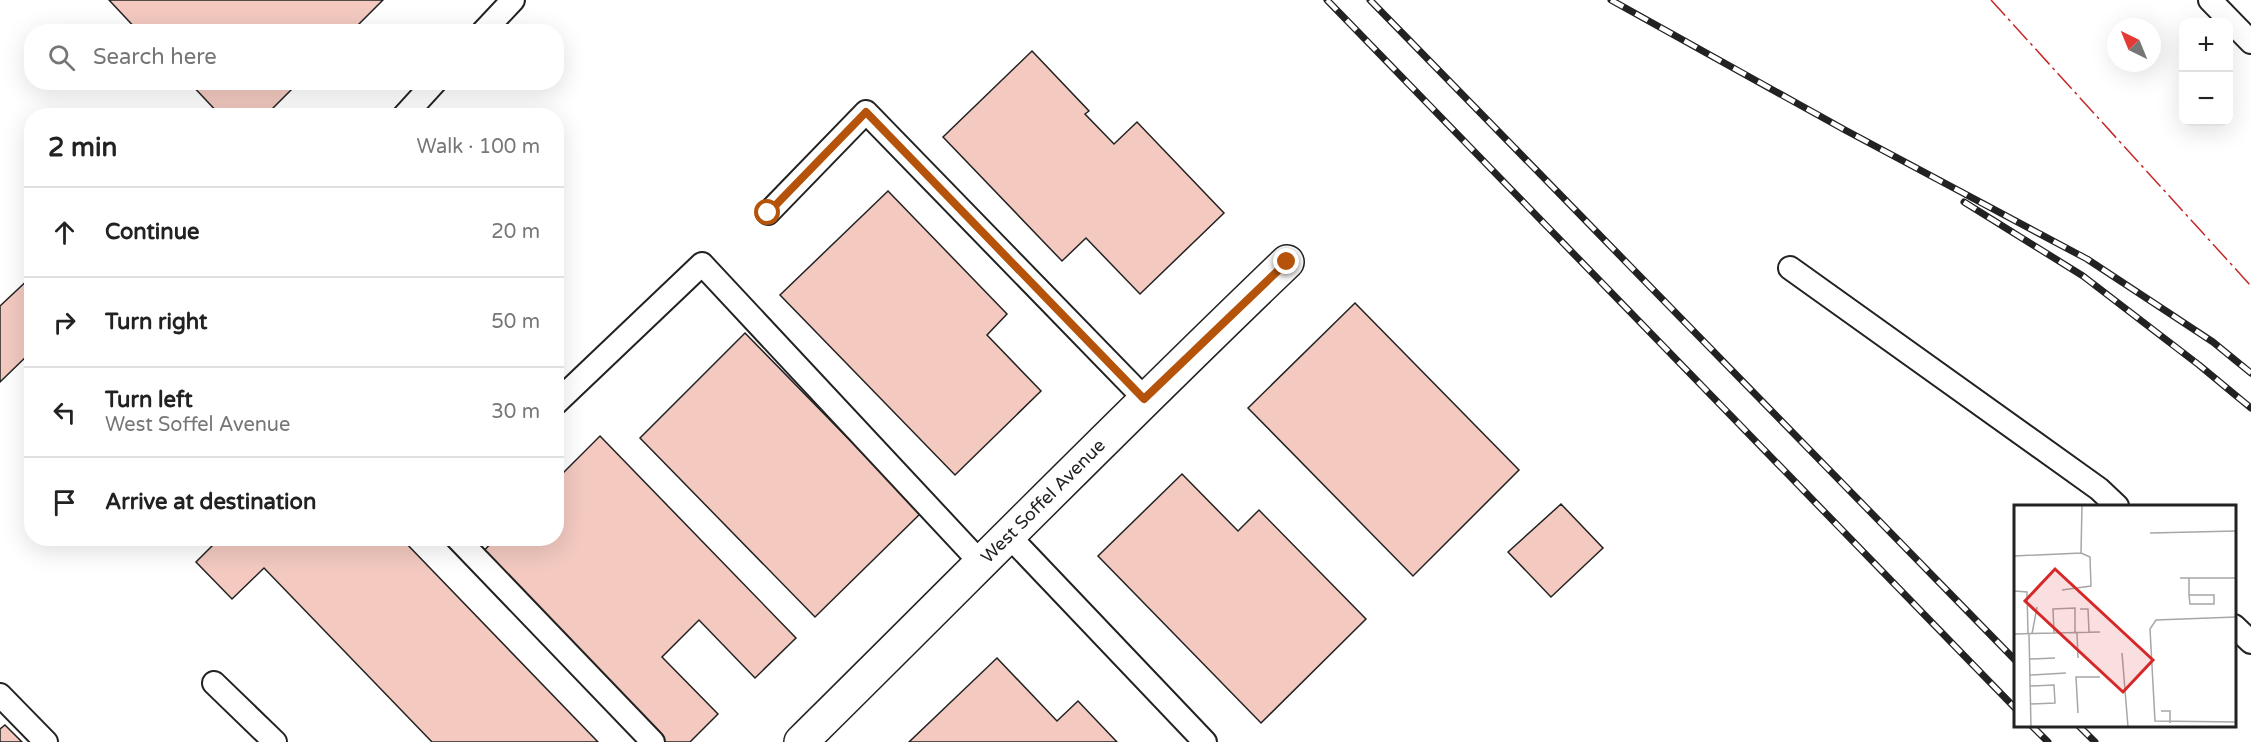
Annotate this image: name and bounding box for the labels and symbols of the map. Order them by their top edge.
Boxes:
north arrow [2107,18,2161,72]
route start [754,199,780,225]
route end [1273,248,1299,274]
street label: West Soffel Avenue [976,434,1110,568]
inset map [2014,505,2236,727]

